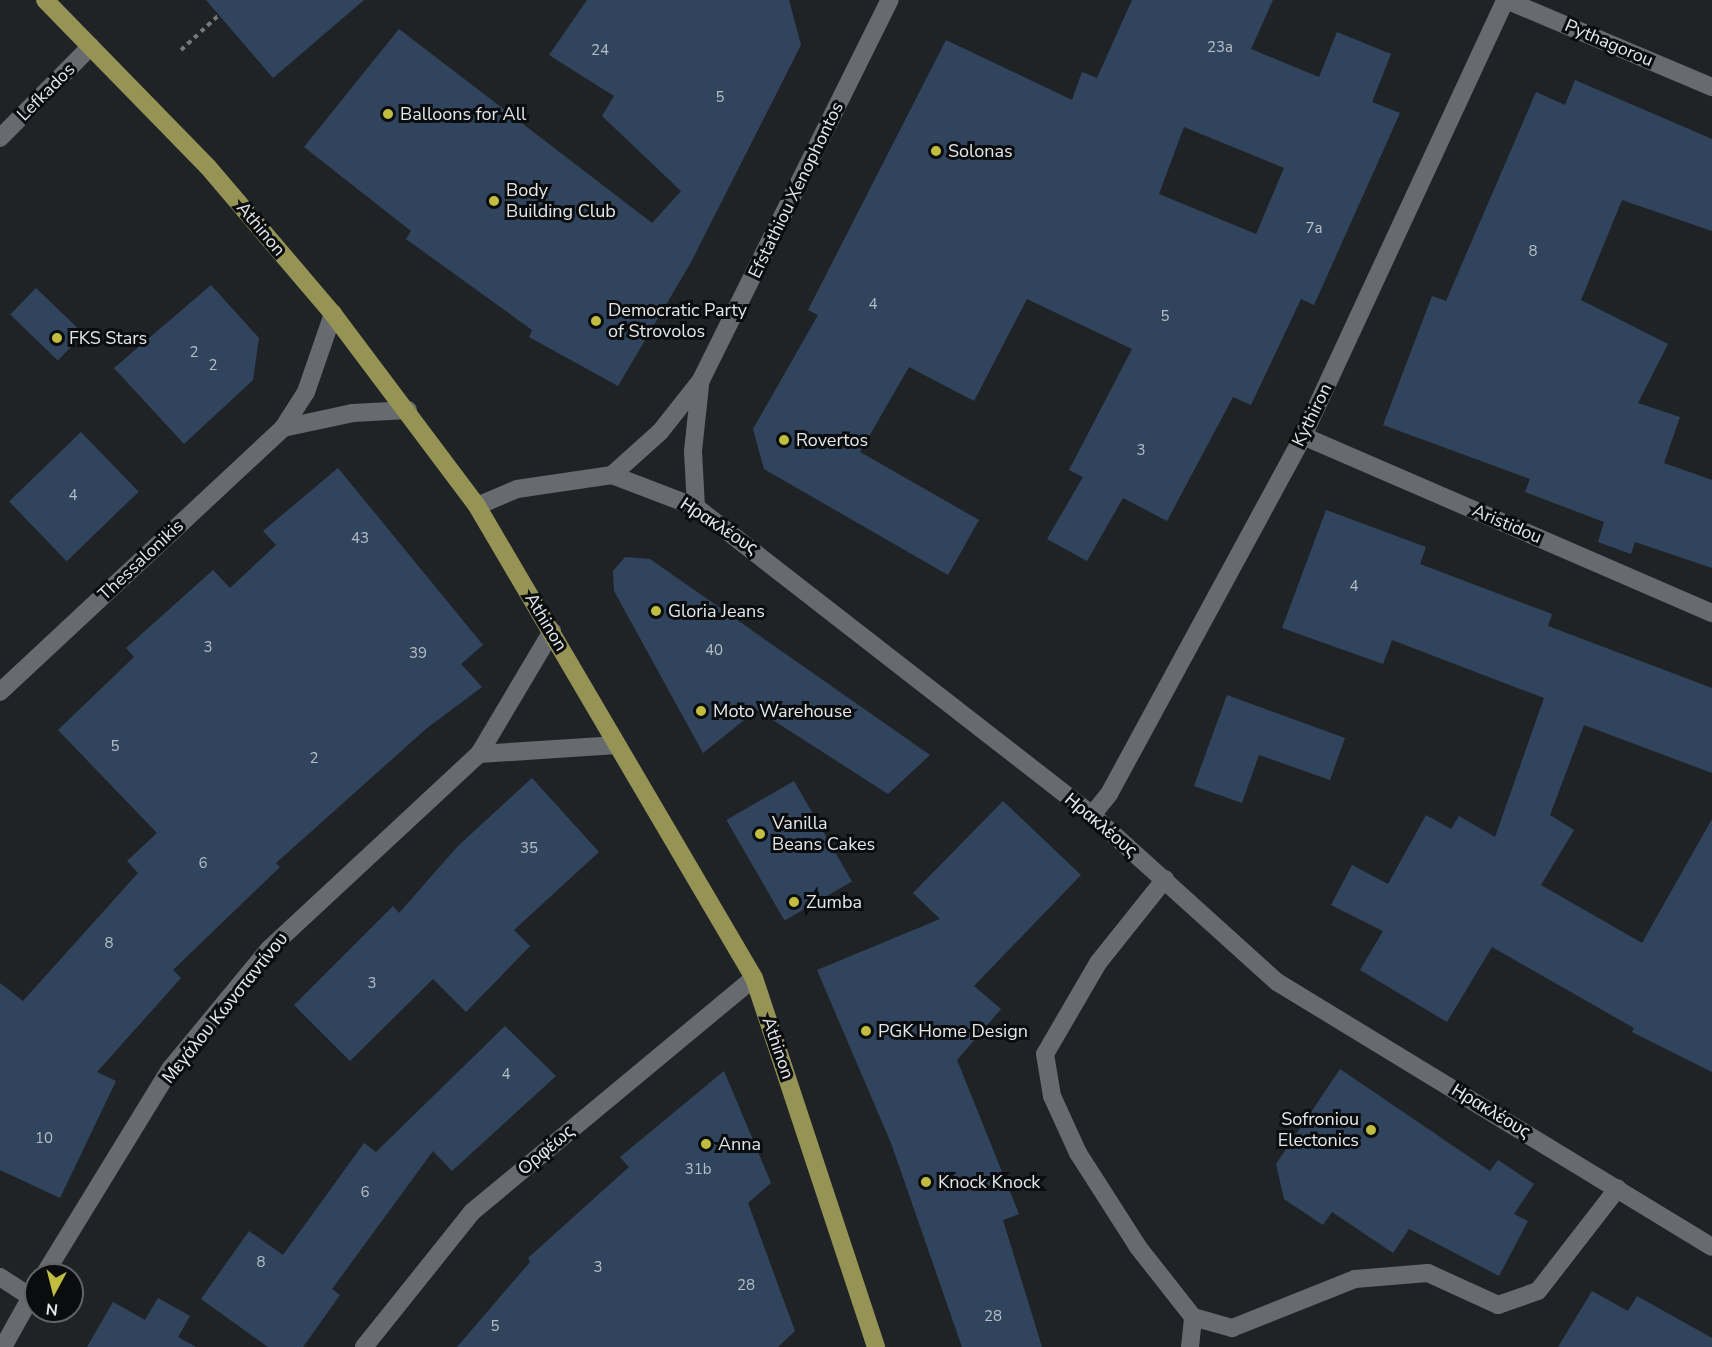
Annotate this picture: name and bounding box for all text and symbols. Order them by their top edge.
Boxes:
street label: Pythagorou [1562,15,1656,71]
house number: 23a [1207,39,1233,57]
house number: 24 [591,42,609,60]
street label: Lefkados [13,59,79,125]
house number: 5 [716,89,724,107]
street label: Efstathiou Xenophontos [744,98,848,282]
place label: Balloons for All [400,103,526,125]
marker: Balloons for All [381,107,395,121]
place label: Solonas [948,140,1013,162]
marker: Solonas [929,144,943,158]
place label: Body Building Club [506,180,616,222]
marker: Body Building Club [487,194,501,208]
street label: Athinon [232,198,290,260]
house number: 7a [1306,220,1322,238]
house number: 8 [1529,243,1537,261]
house number: 4 [869,296,877,314]
place label: Democratic Party of Strovolos [608,300,747,342]
house number: 5 [1161,308,1169,326]
marker: Democratic Party of Strovolos [589,314,603,328]
place label: FKS Stars [69,327,147,349]
marker: FKS Stars [50,331,64,345]
house number: 2 [190,344,198,362]
house number: 2 [209,357,217,375]
street label: Kythiron [1288,380,1336,450]
place label: Rovertos [796,429,868,451]
marker: Rovertos [777,433,791,447]
house number: 3 [1137,442,1145,460]
house number: 4 [69,487,77,505]
street label: Ηρακλέους [676,493,762,559]
street label: Aristidou [1469,500,1545,548]
street label: Thessalonikis [94,515,188,605]
house number: 43 [351,530,369,548]
house number: 4 [1350,578,1358,596]
street label: Athinon [520,589,572,655]
place label: Gloria Jeans [668,600,765,622]
marker: Gloria Jeans [649,604,663,618]
house number: 3 [204,639,212,657]
house number: 40 [705,642,723,660]
house number: 39 [409,645,427,663]
place label: Moto Warehouse [713,700,852,722]
marker: Moto Warehouse [694,704,708,718]
house number: 5 [111,738,119,756]
house number: 2 [310,750,318,768]
street label: Ηρακλέους [1060,788,1142,862]
place label: Vanilla Beans Cakes [772,813,875,856]
marker: Vanilla Beans Cakes [753,827,767,841]
house number: 35 [520,840,538,858]
house number: 6 [199,855,207,873]
place label: Zumba [806,891,862,913]
marker: Zumba [787,895,801,909]
street label: Μεγάλου Κωνσταντίνου [158,928,292,1088]
house number: 8 [105,935,113,953]
house number: 3 [368,975,376,993]
street label: Athinon [757,1014,799,1082]
place label: PGK Home Design [878,1020,1028,1042]
marker: PGK Home Design [859,1024,873,1038]
house number: 4 [502,1066,510,1084]
street label: Ηρακλέους [1448,1079,1534,1143]
place label: Sofroniou Electonics [1278,1109,1359,1152]
street label: Ορφέως [514,1120,578,1180]
marker: Sofroniou Electonics [1364,1123,1378,1137]
house number: 10 [35,1130,53,1148]
place label: Anna [718,1133,761,1155]
marker: Anna [699,1137,713,1151]
house number: 31b [685,1161,711,1179]
place label: Knock Knock [938,1171,1040,1193]
marker: Knock Knock [919,1175,933,1189]
house number: 6 [361,1184,369,1202]
house number: 8 [257,1254,265,1272]
house number: 3 [594,1259,602,1277]
north arrow [24,1263,84,1323]
house number: 28 [737,1277,755,1295]
text: N [45,1297,59,1321]
house number: 28 [984,1308,1002,1326]
house number: 5 [491,1318,499,1336]

